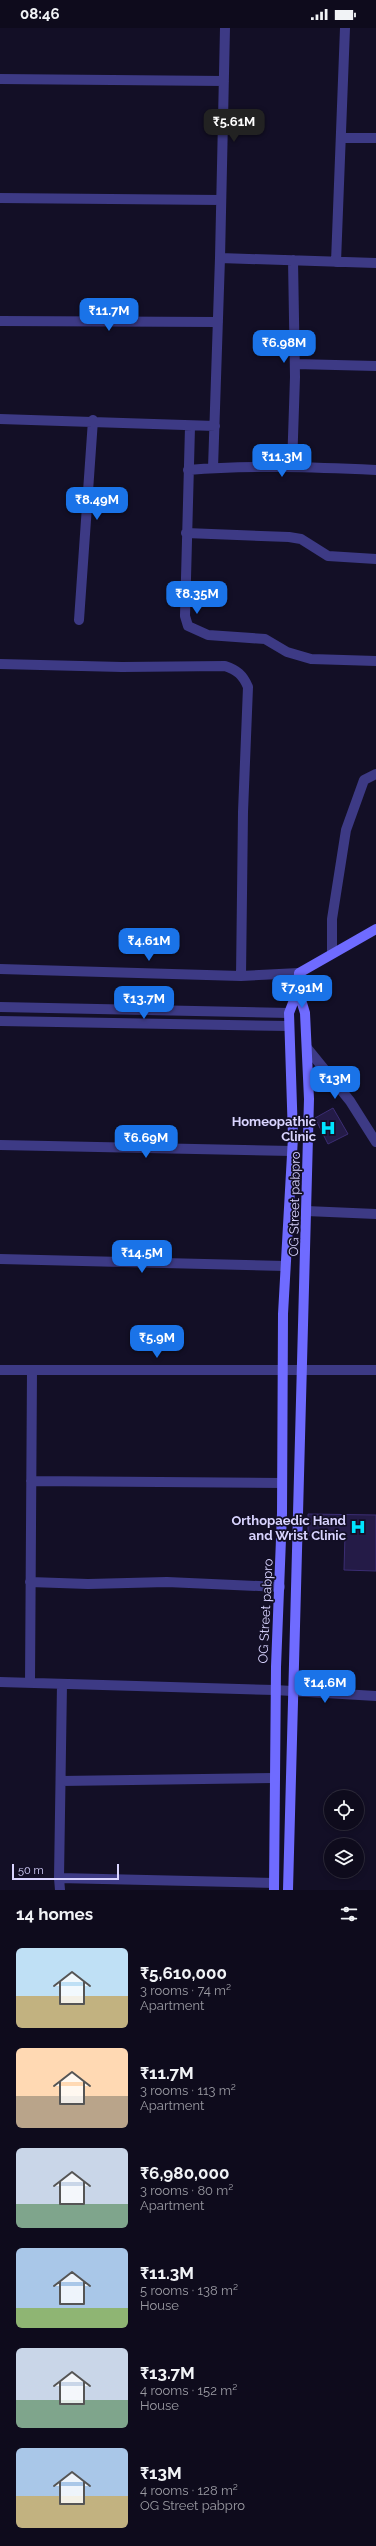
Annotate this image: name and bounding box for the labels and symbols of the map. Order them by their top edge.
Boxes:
pin: ₹5.61M [201,109,267,143]
pin: ₹11.7M [76,298,142,332]
pin: ₹6.98M [251,330,317,364]
pin: ₹11.3M [249,444,315,478]
pin: ₹8.49M [64,487,130,521]
pin: ₹8.35M [164,581,230,615]
pin: ₹4.61M [116,928,182,962]
pin: ₹7.91M [269,975,335,1009]
pin: ₹13.7M [111,986,177,1020]
pin: ₹13M [311,1066,359,1100]
place label: Homeopathic Clinic [232,1114,317,1144]
hospital icon: Homeopathic Clinic [319,1119,337,1137]
pin: ₹6.69M [113,1125,179,1159]
street label: OG Street pabpro [286,1151,303,1257]
pin: ₹14.5M [109,1240,175,1274]
pin: ₹5.9M [129,1325,185,1359]
place label: Orthopaedic Hand and Wrist Clinic [232,1513,347,1543]
hospital icon: Orthopaedic Hand and Wrist Clinic [349,1518,367,1536]
street label: OG Street pabpro [255,1558,276,1664]
pin: ₹14.6M [292,1670,358,1704]
scale bar [12,1862,119,1881]

